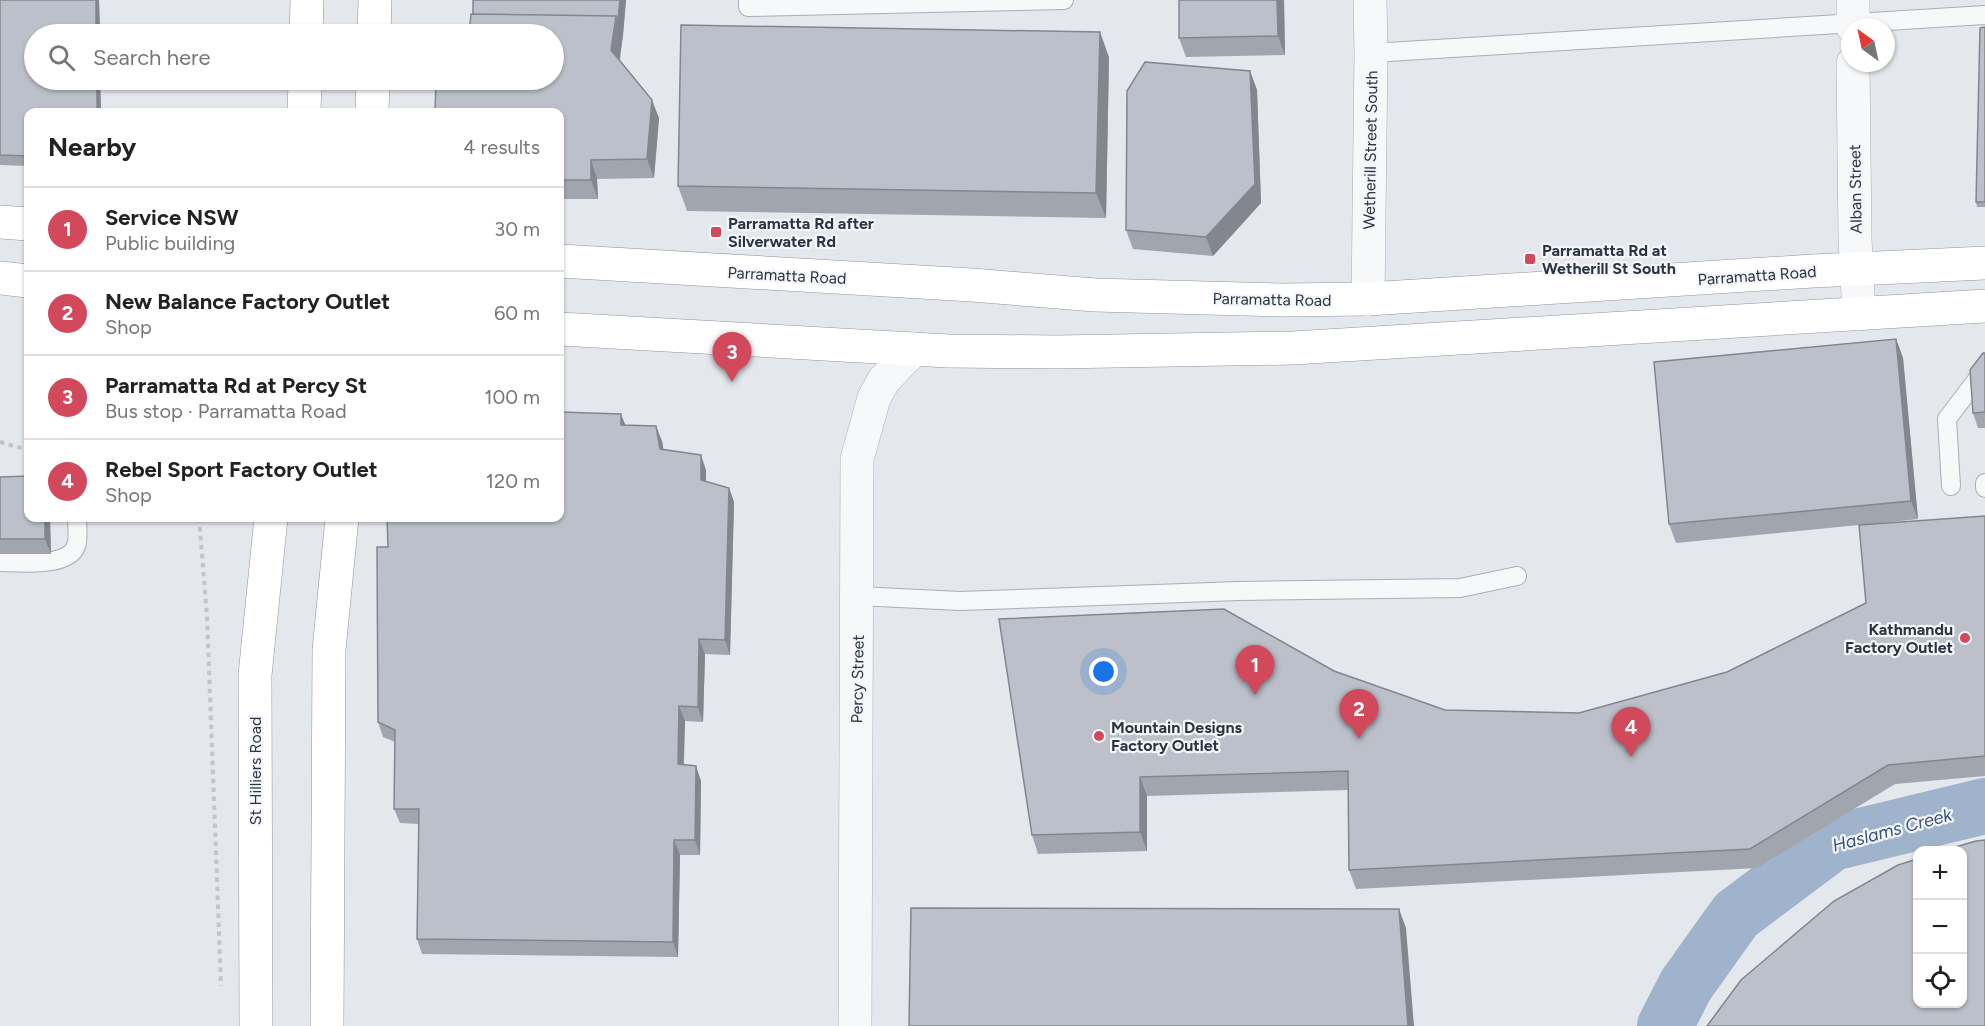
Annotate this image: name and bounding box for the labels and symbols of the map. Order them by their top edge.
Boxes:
north arrow [1841,18,1895,72]
street label: Wetherill Street South [1360,70,1381,230]
street label: Alban Street [1845,144,1866,234]
place label: Parramatta Rd after Silverwater Rd [728,214,874,251]
marker: Parramatta Rd after Silverwater Rd [709,225,723,239]
place label: Parramatta Rd at Wetherill St South [1542,241,1676,278]
marker: Parramatta Rd at Wetherill St South [1523,252,1537,266]
street label: Parramatta Road [1697,262,1817,289]
street label: Parramatta Road [727,263,847,288]
street label: Parramatta Road [1212,289,1332,310]
pin: 3 [712,332,752,382]
place label: Kathmandu Factory Outlet [1845,620,1953,657]
marker: Kathmandu Factory Outlet [1958,631,1972,645]
street label: Percy Street [847,634,868,724]
pin: 1 [1236,646,1274,695]
your location [1089,657,1118,686]
pin: 2 [1340,690,1378,739]
pin: 4 [1612,708,1650,757]
street label: St Hilliers Road [246,717,265,825]
place label: Mountain Designs Factory Outlet [1111,718,1243,755]
marker: Mountain Designs Factory Outlet [1092,729,1106,743]
water label: Haslams Creek [1830,803,1955,857]

